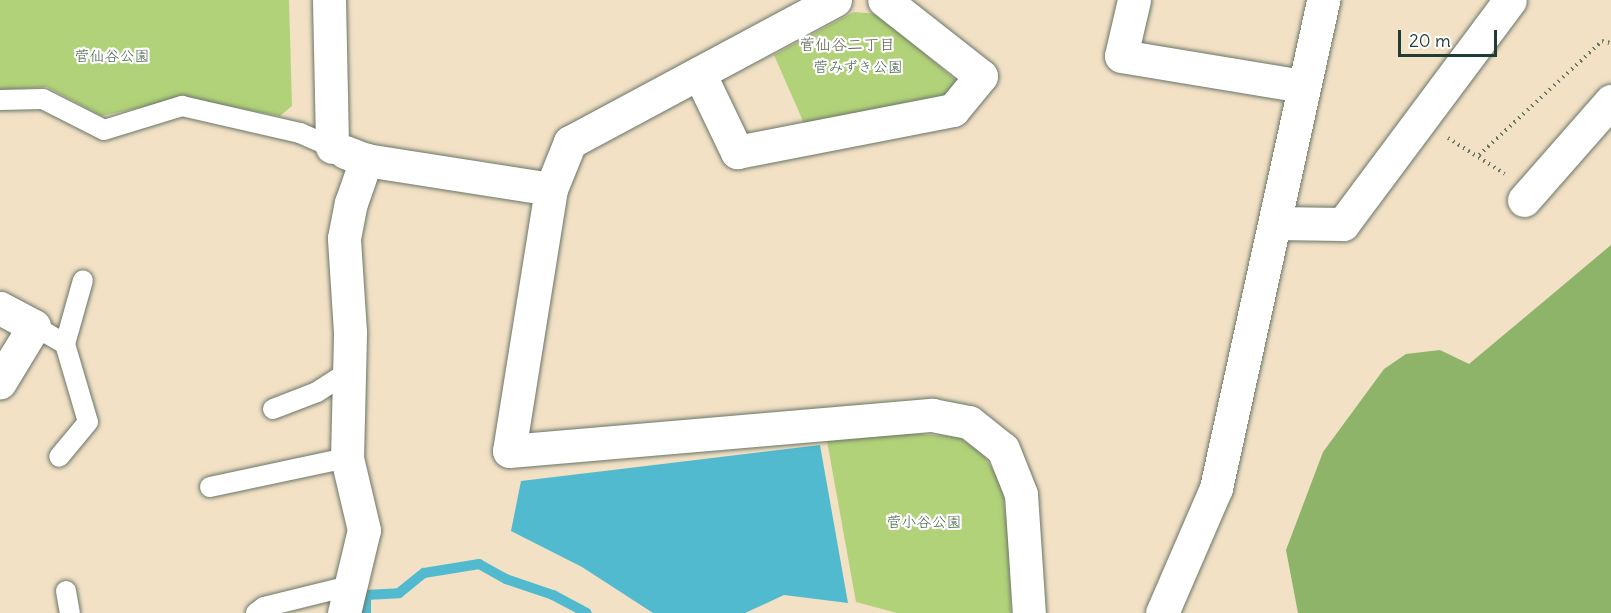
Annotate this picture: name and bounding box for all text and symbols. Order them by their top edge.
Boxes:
scale bar [1401,18,1500,56]
text: 20 m [1409,29,1451,52]
district label: 菅仙谷二丁目 [799,34,895,54]
park label: 菅仙谷公園 [75,47,149,65]
park label: 菅みずき公園 [813,58,903,76]
park label: 菅小谷公園 [887,513,961,531]

